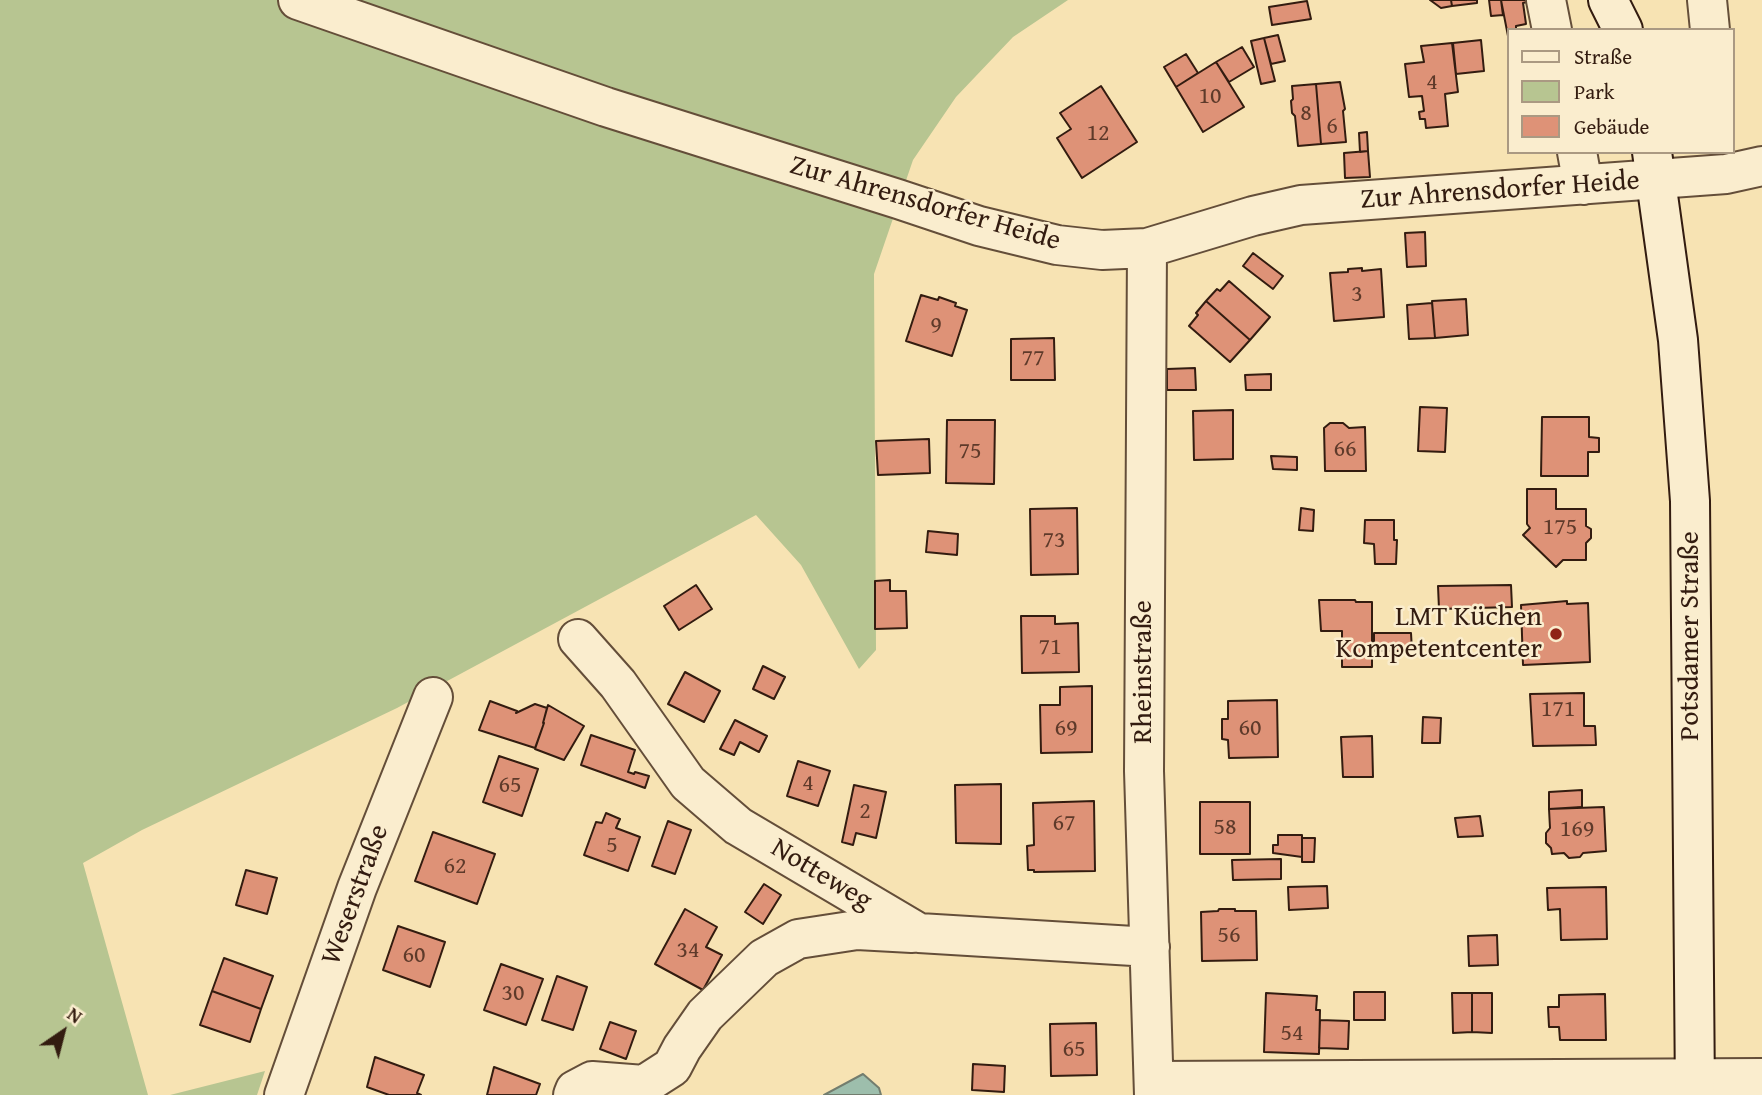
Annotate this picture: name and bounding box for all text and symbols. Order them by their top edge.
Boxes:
legend [1506,28,1734,154]
text: Straße [1574,41,1632,72]
house number: 4 [1426,69,1438,97]
text: Park [1574,76,1615,107]
house number: 10 [1198,83,1222,111]
house number: 8 [1300,100,1312,128]
text: Gebäude [1574,111,1649,142]
house number: 6 [1326,113,1338,141]
house number: 12 [1086,120,1110,148]
street label: Zur Ahrensdorfer Heide [786,149,1064,259]
street label: Zur Ahrensdorfer Heide [1359,164,1641,218]
house number: 3 [1351,281,1363,309]
house number: 9 [930,312,942,340]
house number: 77 [1021,345,1045,373]
house number: 66 [1333,436,1357,464]
house number: 75 [958,438,982,466]
house number: 175 [1543,514,1577,542]
house number: 73 [1042,527,1066,555]
street label: Potsdamer Straße [1674,531,1708,741]
street label: Rheinstraße [1127,600,1161,744]
place label: LMT Küchen Kompetentcenter [1336,601,1542,667]
marker: LMT Küchen Kompetentcenter [1548,626,1564,642]
house number: 71 [1038,634,1062,662]
house number: 171 [1541,696,1575,724]
house number: 69 [1054,715,1078,743]
house number: 60 [1238,715,1262,743]
house number: 4 [802,770,814,798]
house number: 65 [498,772,522,800]
house number: 2 [859,798,871,826]
house number: 67 [1052,810,1076,838]
house number: 58 [1213,814,1237,842]
house number: 169 [1560,816,1594,844]
street label: Weserstraße [315,820,397,970]
house number: 5 [606,832,618,860]
street label: Notteweg [764,832,878,918]
house number: 62 [443,853,467,881]
house number: 56 [1217,922,1241,950]
house number: 34 [676,937,700,965]
house number: 60 [402,942,426,970]
house number: 30 [501,980,525,1008]
north arrow [28,997,98,1067]
text: N [62,1000,88,1030]
house number: 54 [1280,1020,1304,1048]
house number: 65 [1062,1036,1086,1064]

